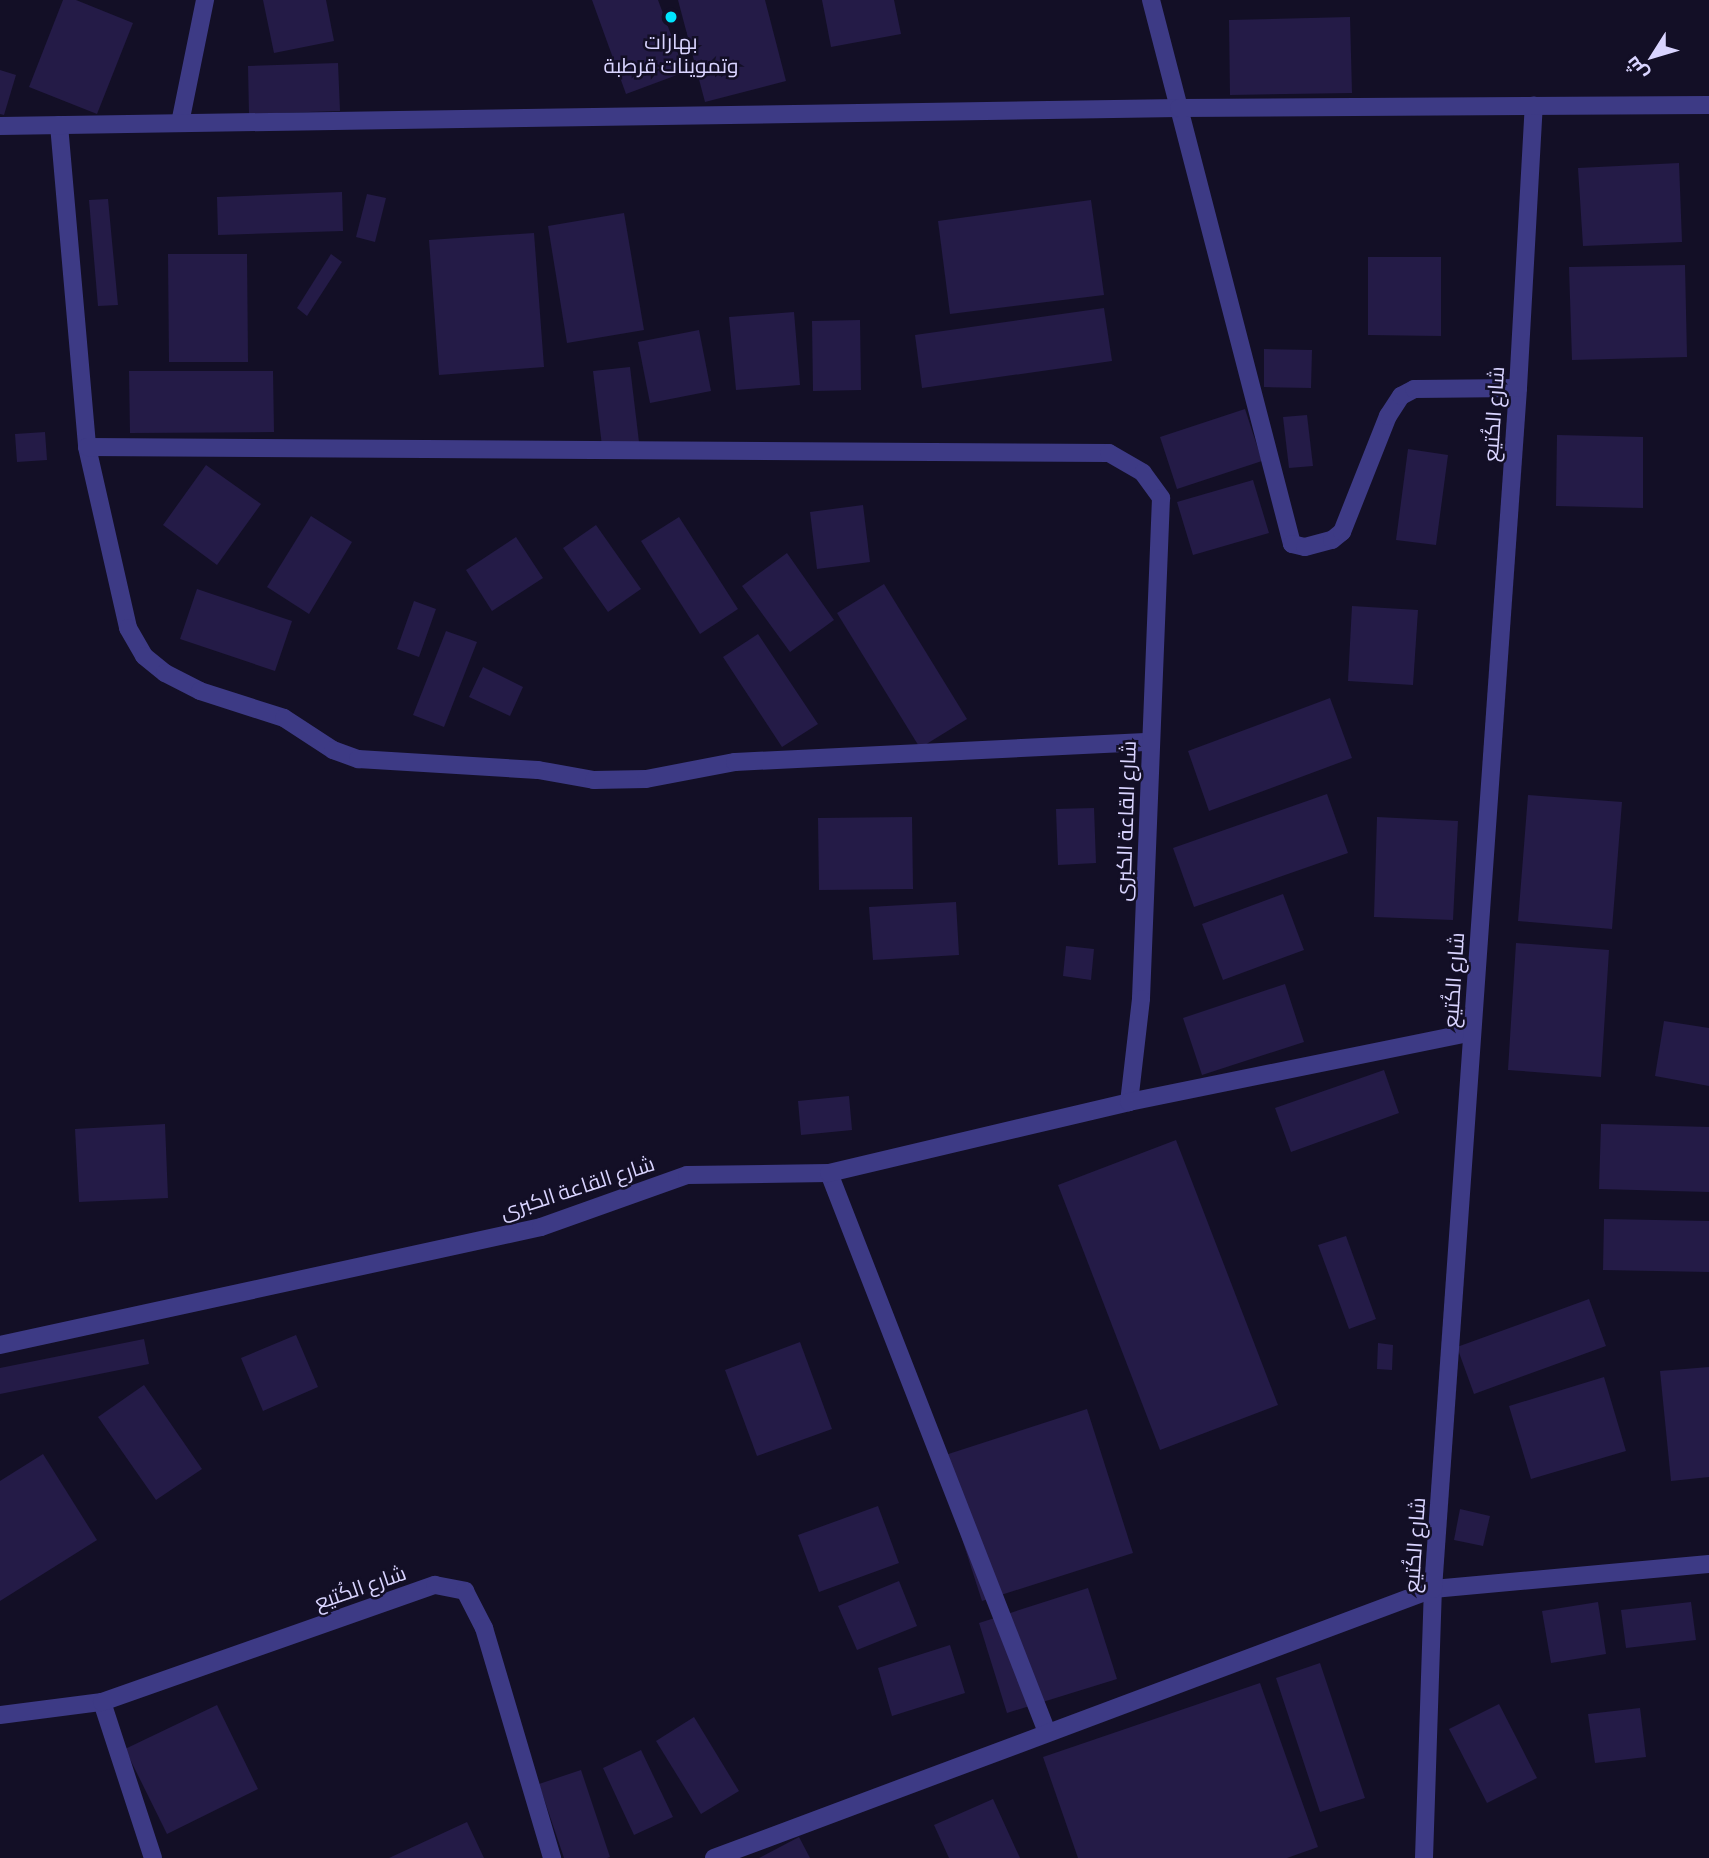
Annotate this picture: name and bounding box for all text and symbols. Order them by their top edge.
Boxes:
marker: بهارات وتموينات قرطبة [663,9,679,25]
north arrow [1618,21,1688,91]
place label: بهارات وتموينات قرطبة [604,28,738,78]
text: ش [1619,52,1652,86]
street label: شارع الكُتيع [1477,365,1509,463]
street label: شارع القاعة الكبرى [1110,740,1140,902]
street label: شارع الكُتيع [1437,931,1469,1029]
street label: شارع القاعة الكبرى [497,1150,657,1224]
street label: شارع الكُتيع [1398,1496,1430,1594]
street label: شارع الكُتيع [311,1560,409,1614]

